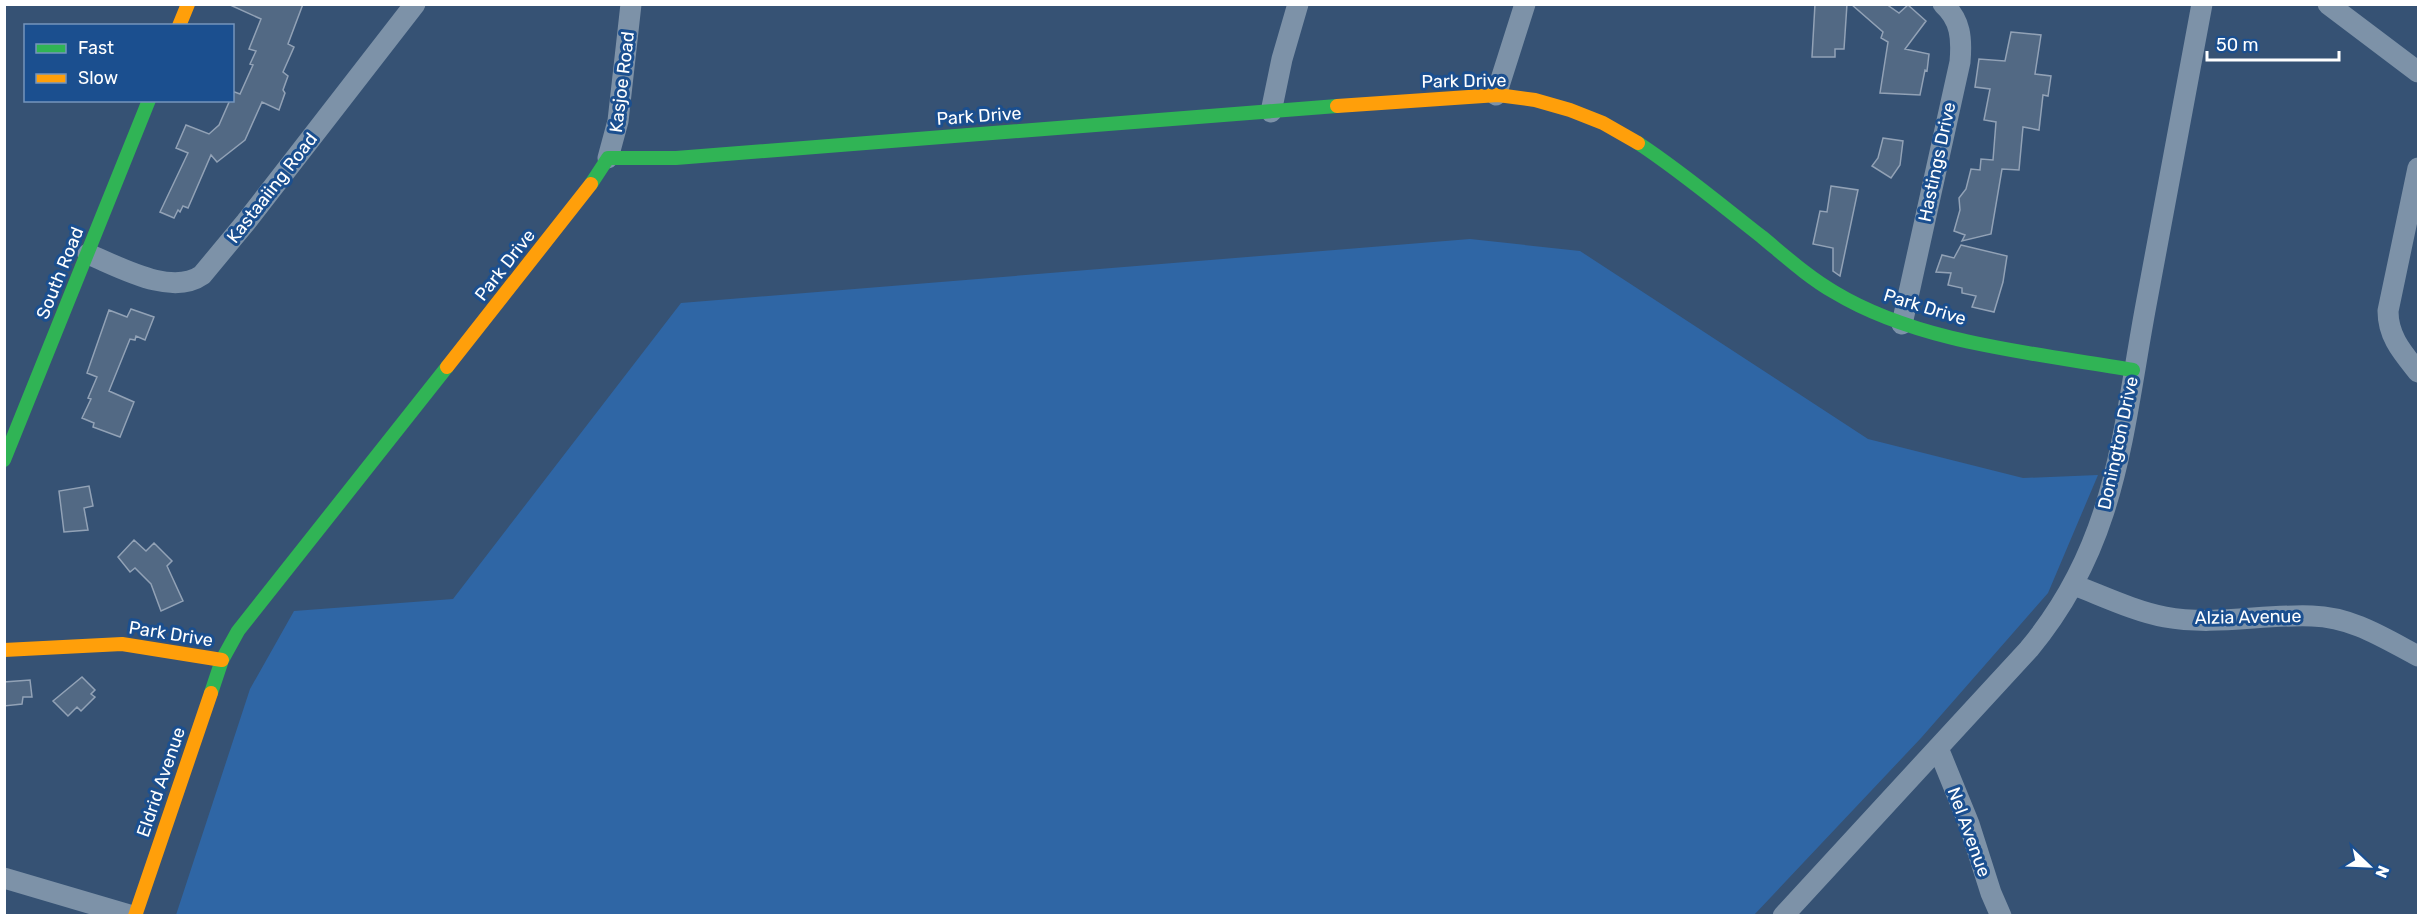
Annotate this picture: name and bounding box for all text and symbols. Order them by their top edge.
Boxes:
legend [24,24,234,102]
scale bar [2207,24,2339,62]
street label: Kasjoe Road [605,30,639,134]
text: 50 m [2216,34,2259,56]
text: Fast [78,37,114,59]
text: Slow [78,67,118,89]
street label: Park Drive [1421,69,1507,93]
street label: Hastings Drive [1914,100,1960,224]
street label: Park Drive [936,102,1022,130]
street label: Kastaaiing Road [222,128,322,248]
street label: South Road [32,224,88,322]
street label: Park Drive [470,225,540,305]
street label: Park Drive [1881,284,1969,330]
street label: Donington Drive [2093,374,2143,512]
street label: Alzia Avenue [2194,605,2302,629]
street label: Park Drive [127,616,215,652]
street label: Eldrid Avenue [132,724,190,840]
street label: Nel Avenue [1943,784,1995,880]
north arrow [2339,836,2399,896]
text: N [2371,863,2393,881]

